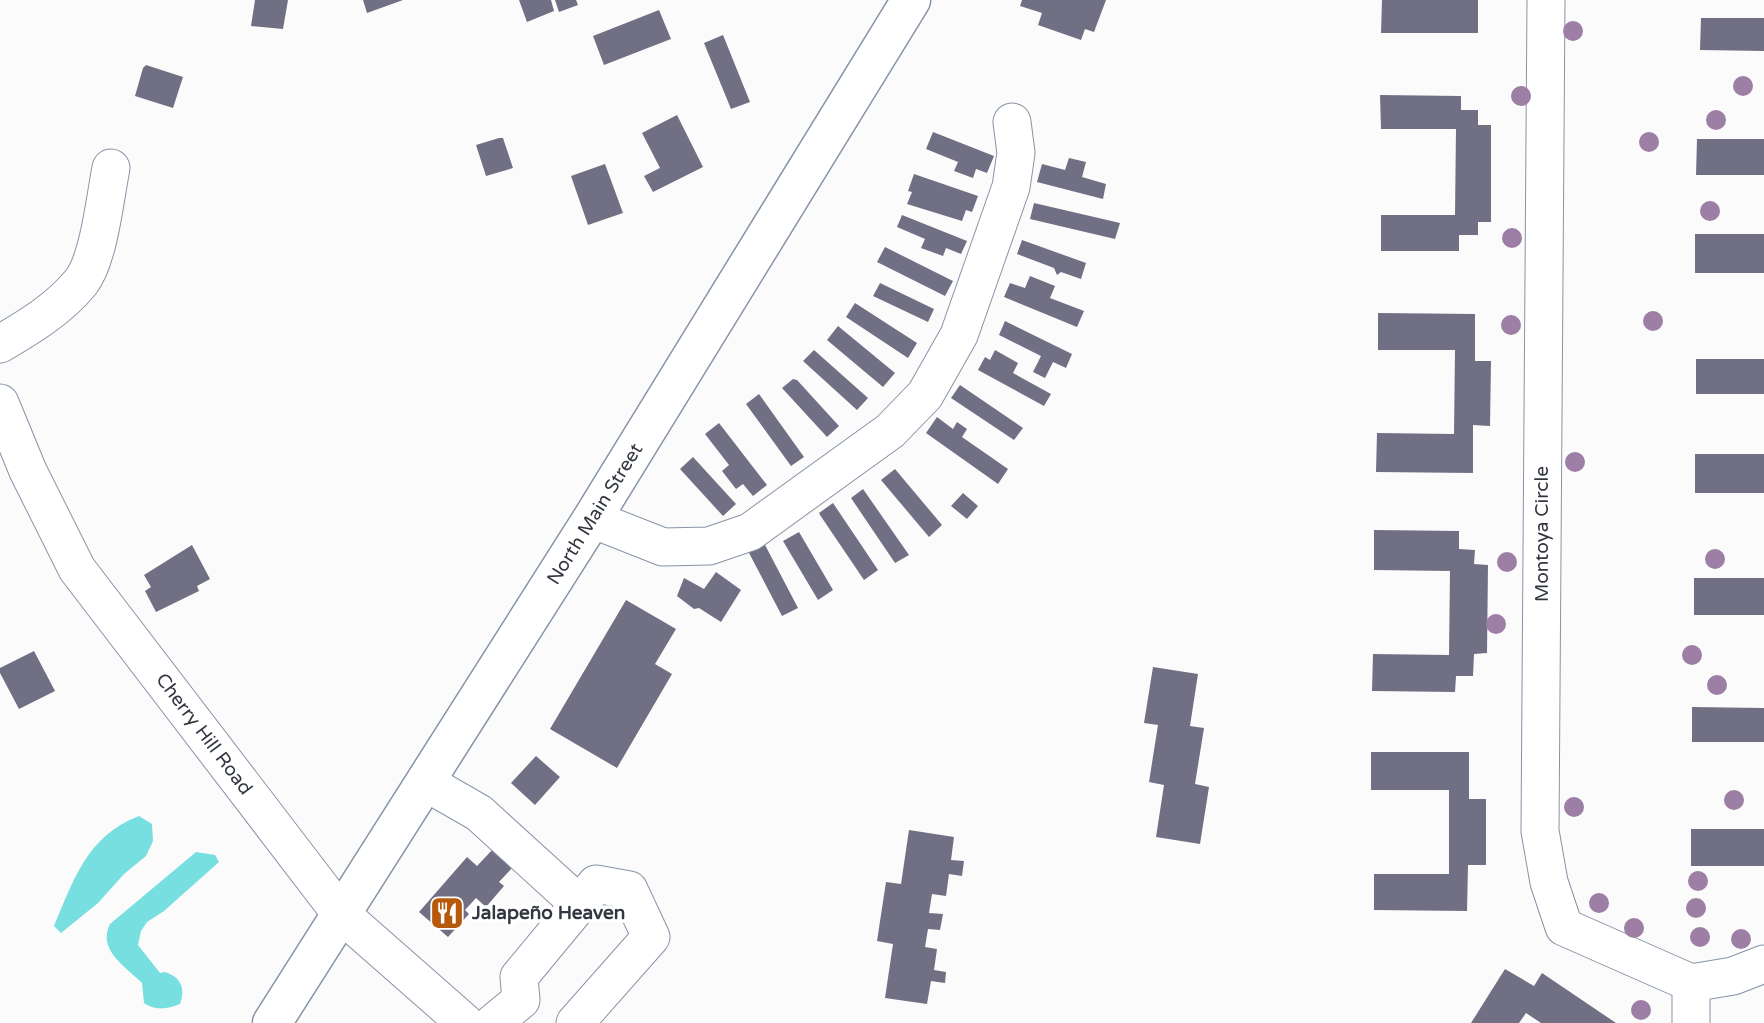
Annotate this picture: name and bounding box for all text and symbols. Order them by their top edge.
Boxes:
street label: North Main Street [543,439,647,589]
street label: Montoya Circle [1531,466,1553,602]
street label: Cherry Hill Road [151,669,257,799]
restaurant icon: Jalapeño Heaven [428,894,466,932]
place label: Jalapeño Heaven [471,902,625,925]

